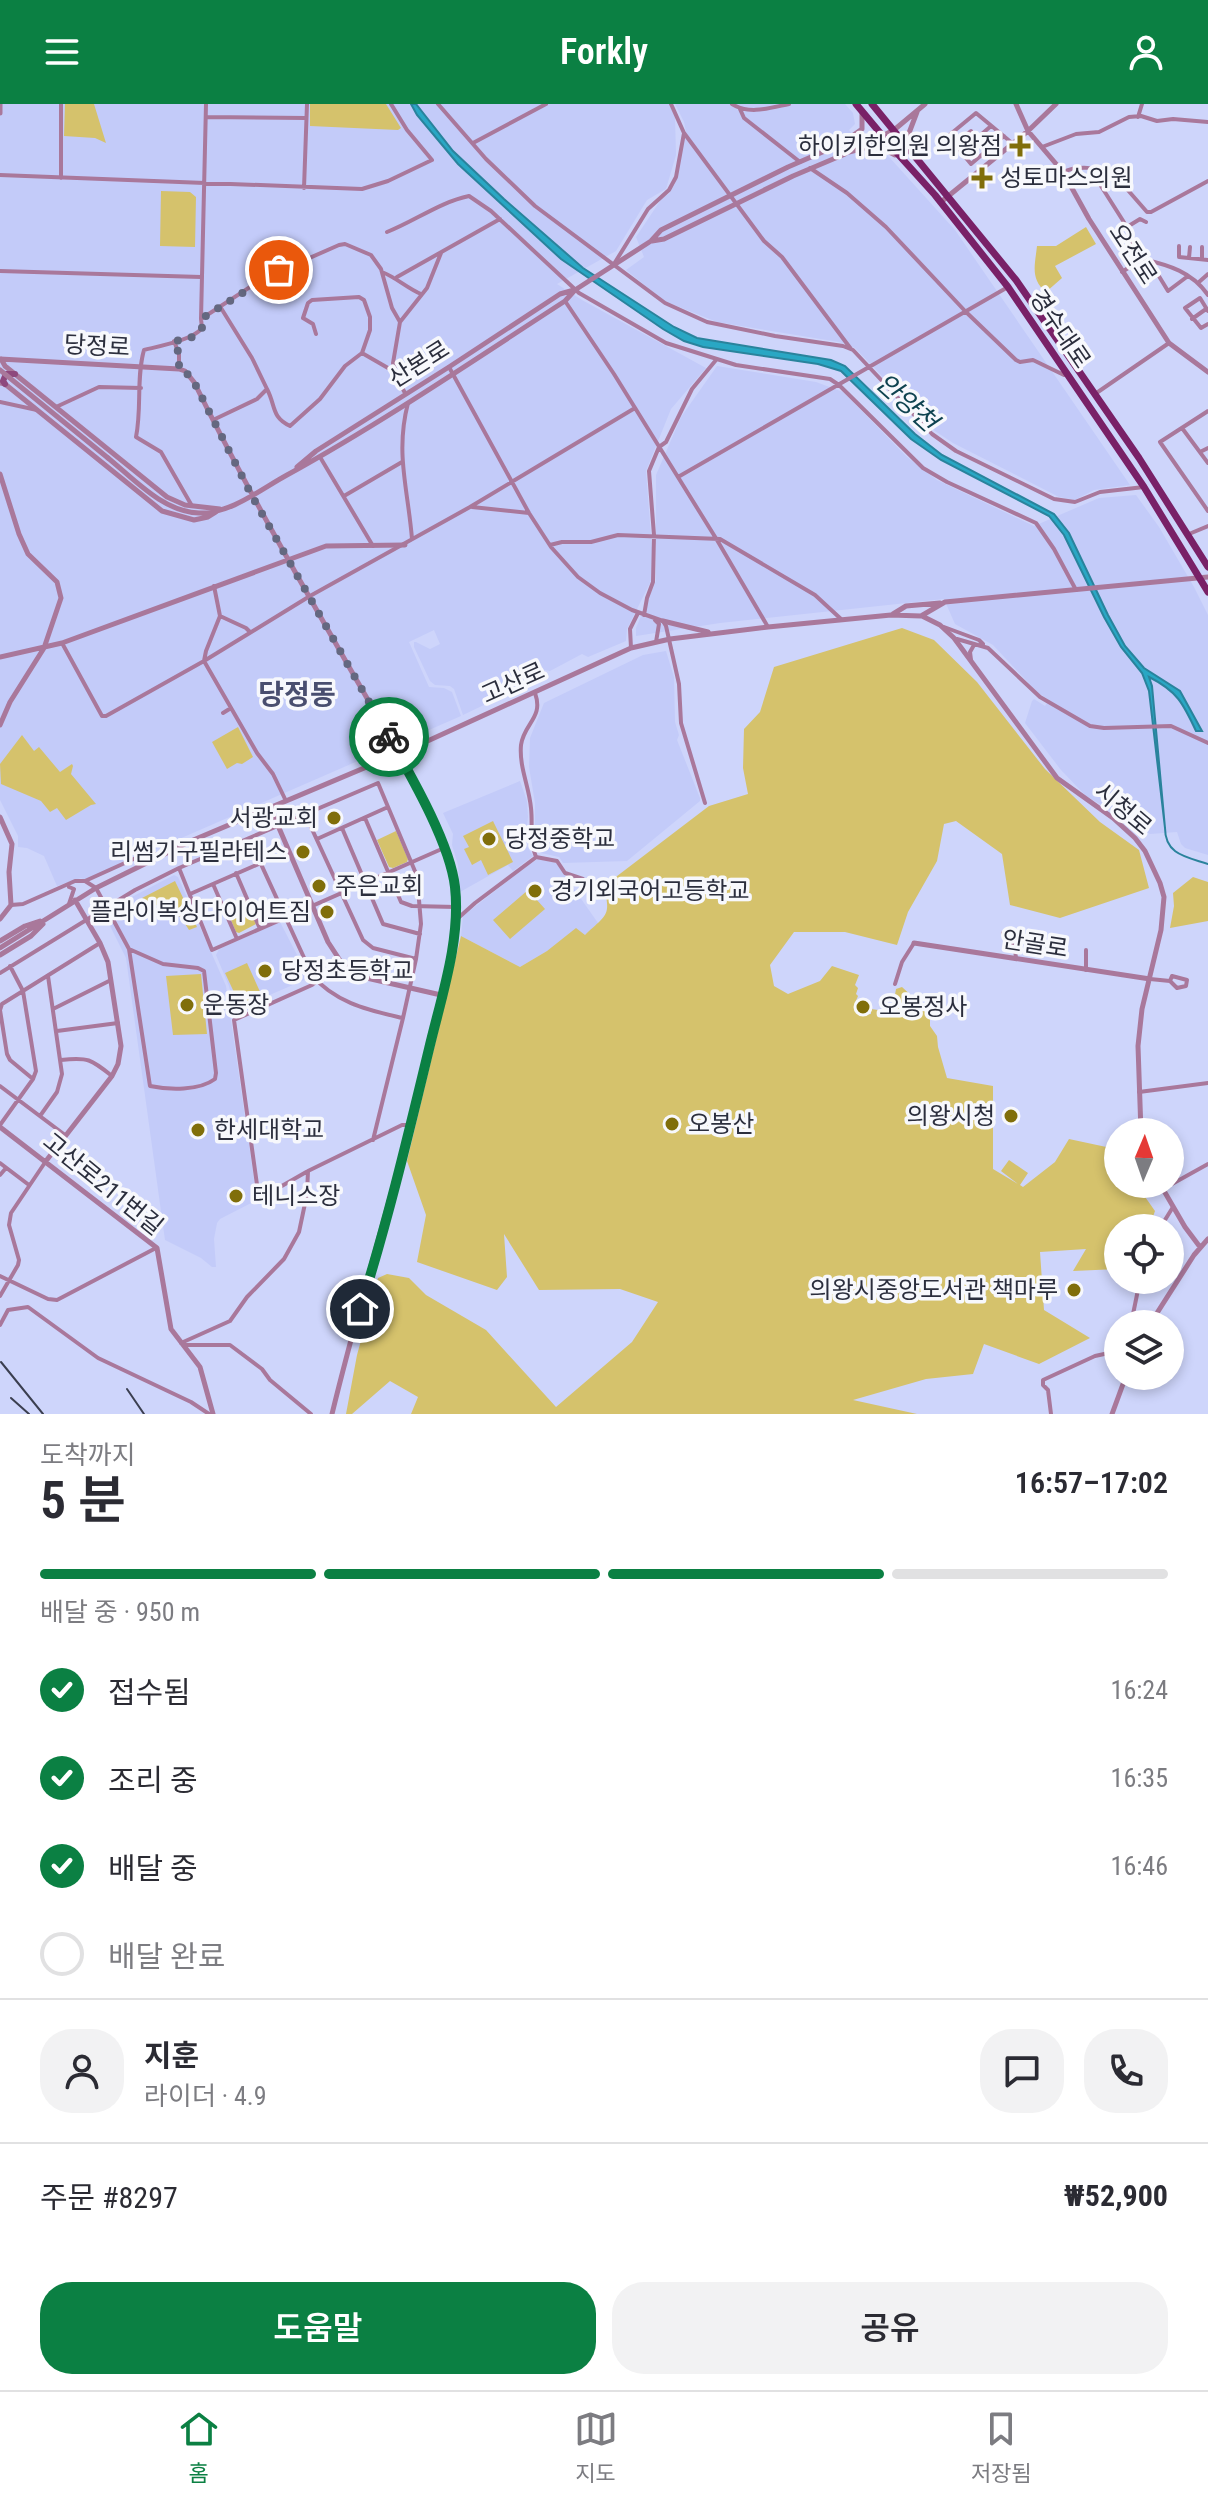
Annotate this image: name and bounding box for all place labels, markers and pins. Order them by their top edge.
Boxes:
place label: 하이키한의원 의왕점 [798,132,1002,160]
marker: 하이키한의원 의왕점 [1009,135,1031,157]
place label: 성토마스의원 [1000,164,1132,192]
marker: 성토마스의원 [971,167,993,189]
pin [245,236,313,304]
place label: 서광교회 [230,804,318,832]
marker: 서광교회 [325,809,343,827]
place label: 당정중학교 [505,825,615,853]
marker: 당정중학교 [480,830,498,848]
place label: 리썸기구필라테스 [110,838,287,866]
marker: 리썸기구필라테스 [294,843,312,861]
place label: 주은교회 [335,872,423,900]
marker: 주은교회 [310,877,328,895]
place label: 경기외국어고등학교 [551,877,750,905]
marker: 경기외국어고등학교 [526,882,544,900]
place label: 플라이복싱다이어트짐 [90,898,311,926]
marker: 플라이복싱다이어트짐 [318,903,336,921]
place label: 당정초등학교 [281,957,413,985]
marker: 당정초등학교 [256,962,274,980]
place label: 운동장 [203,991,269,1019]
place label: 오봉정사 [879,993,967,1021]
marker: 운동장 [178,996,196,1014]
marker: 오봉정사 [854,998,872,1016]
place label: 의왕시청 [907,1102,995,1130]
marker: 의왕시청 [1002,1107,1020,1125]
place label: 오봉산 [688,1110,754,1138]
marker: 오봉산 [663,1115,681,1133]
place label: 한세대학교 [214,1116,324,1144]
marker: 한세대학교 [189,1121,207,1139]
place label: 테니스장 [252,1182,340,1210]
marker: 테니스장 [227,1187,245,1205]
pin [326,1275,394,1343]
place label: 의왕시중앙도서관 책마루 [810,1276,1058,1304]
marker: 의왕시중앙도서관 책마루 [1065,1281,1083,1299]

